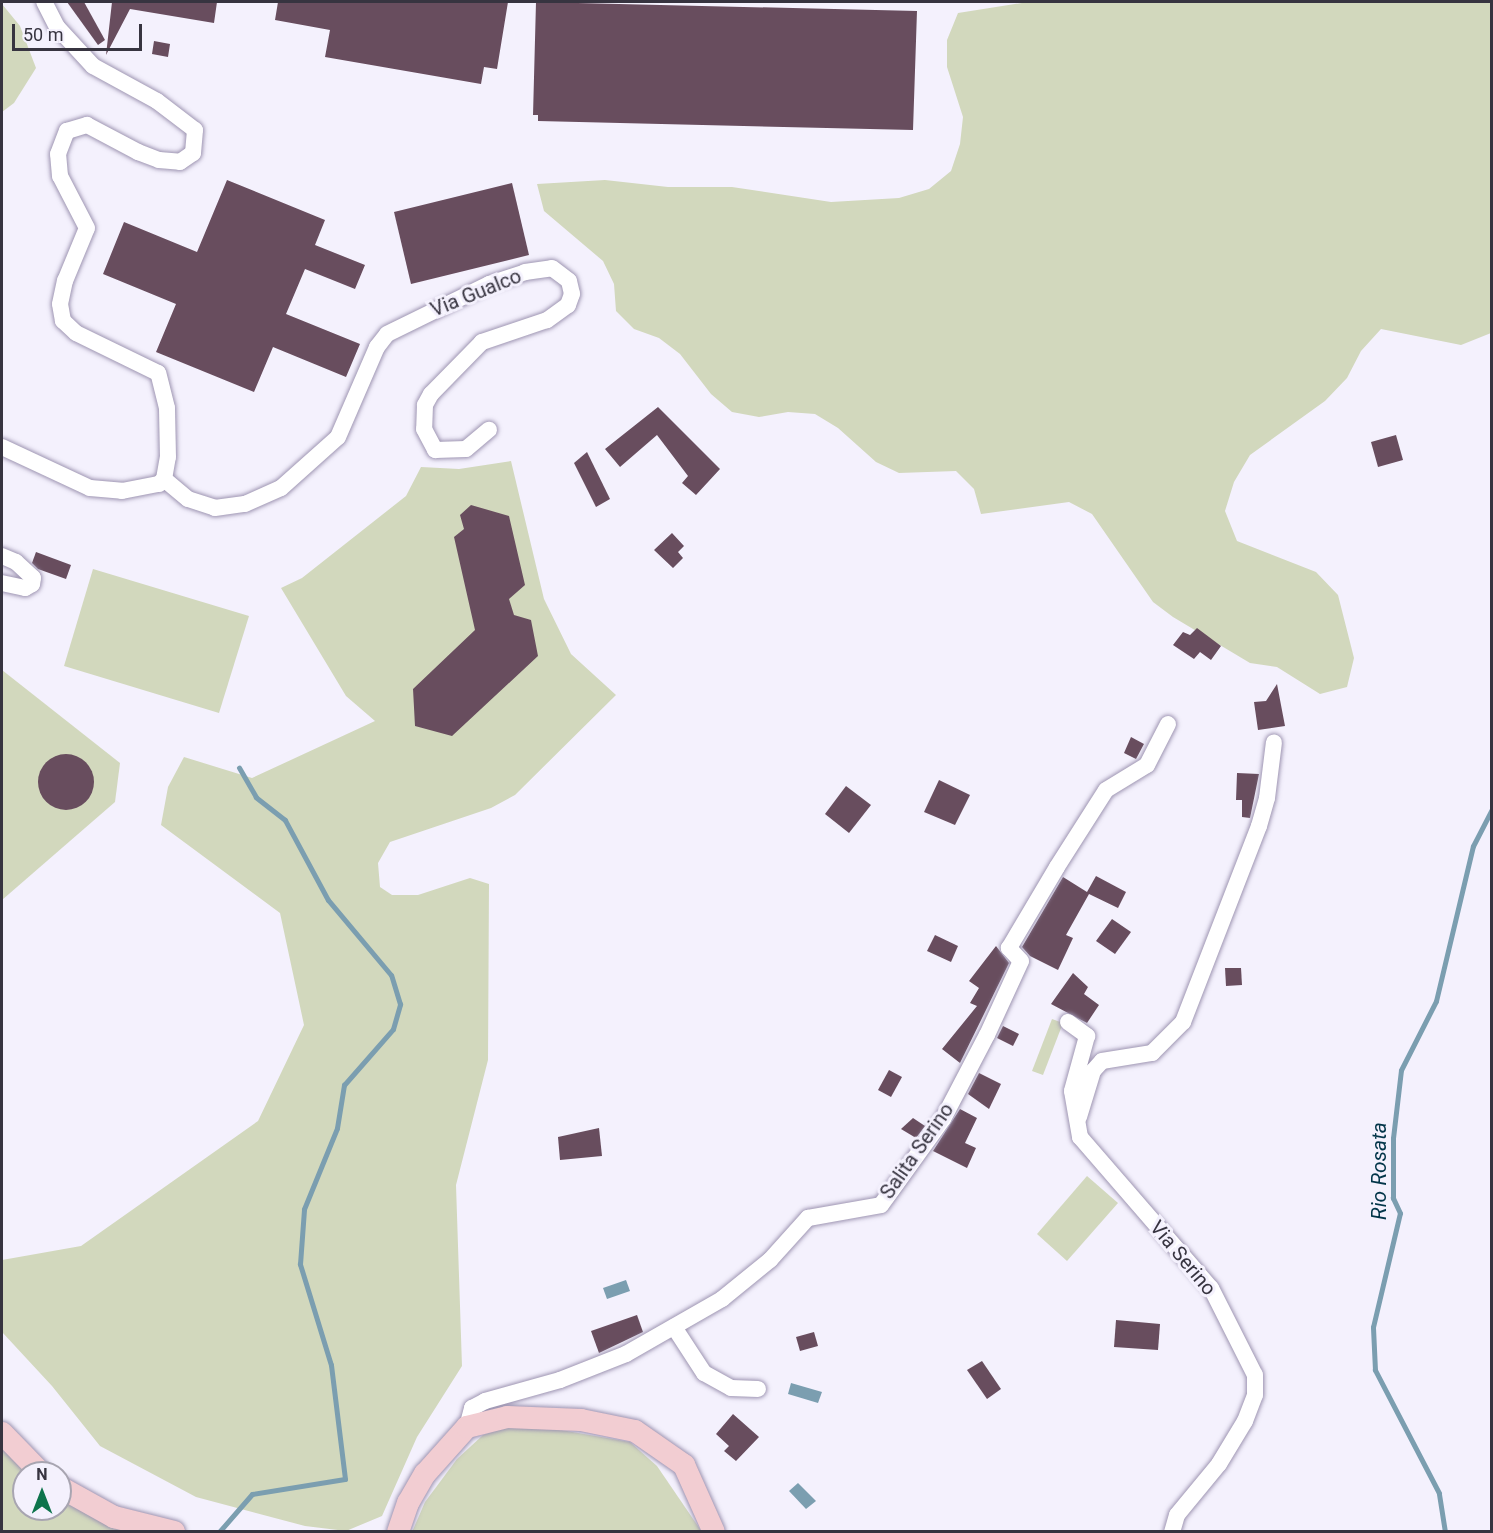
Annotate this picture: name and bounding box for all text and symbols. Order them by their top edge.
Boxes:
scale bar [15,12,146,50]
text: 50 m [23,24,63,45]
street label: Via Gualco [427,264,525,322]
street label: Salita Serino [875,1098,959,1204]
water label: Rio Rosata [1366,1122,1392,1220]
street label: Via Serino [1145,1216,1221,1300]
north arrow [12,1461,72,1521]
text: N [36,1465,48,1484]

